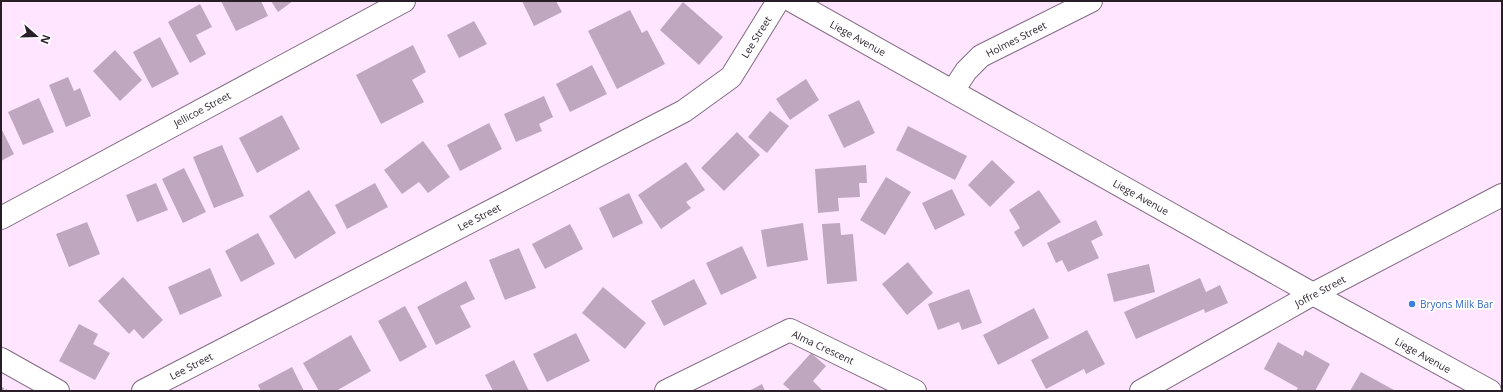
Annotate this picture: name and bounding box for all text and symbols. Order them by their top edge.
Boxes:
street label: Lee Street [738,13,775,61]
north arrow [16,16,56,56]
street label: Liege Avenue [828,17,889,59]
street label: Holmes Street [983,18,1049,60]
text: N [37,33,54,46]
street label: Jellicoe Street [170,88,233,130]
street label: Liege Avenue [1111,176,1172,218]
street label: Lee Street [455,200,503,234]
street label: Joffre Street [1291,272,1348,311]
place label: Bryons Milk Bar [1420,297,1493,311]
marker: Bryons Milk Bar [1407,299,1417,309]
street label: Alma Crescent [790,326,857,368]
street label: Liege Avenue [1393,334,1454,376]
street label: Lee Street [167,349,215,383]

